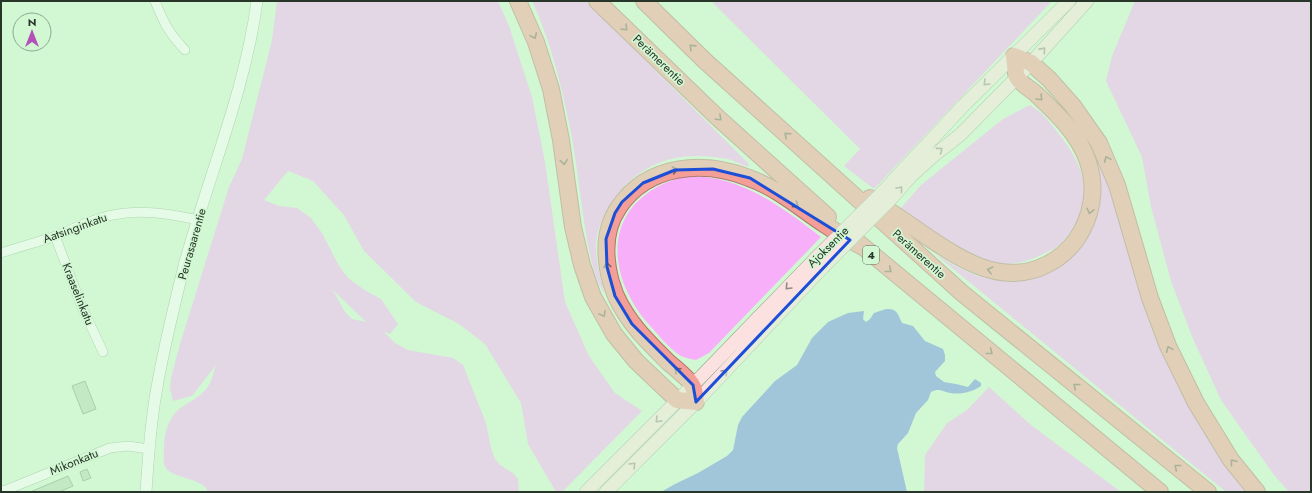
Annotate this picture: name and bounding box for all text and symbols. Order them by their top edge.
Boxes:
north arrow [12,12,52,52]
text: N [28,14,36,30]
one-way arrow [620,23,628,31]
street label: Perämerentie [629,30,689,90]
one-way arrow [529,32,537,40]
one-way arrow [689,45,696,52]
one-way arrow [1038,47,1045,54]
one-way arrow [983,78,991,86]
one-way arrow [1035,93,1043,101]
one-way arrow [714,113,722,121]
one-way arrow [785,133,792,140]
one-way arrow [936,148,943,155]
one-way arrow [1103,156,1111,163]
one-way arrow [559,159,568,166]
one-way arrow [672,167,678,175]
one-way arrow [895,186,902,194]
one-way arrow [792,200,799,208]
street label: Peurasaarentie [173,206,211,282]
one-way arrow [1086,207,1095,214]
street label: Aatsinginkatu [40,208,110,248]
street label: Ajoksentie [803,222,853,272]
street label: Perämerentie [888,225,950,283]
road number: 4 [863,246,879,264]
street label: Kraaselinkatu [57,260,99,328]
one-way arrow [603,262,612,268]
one-way arrow [885,265,892,272]
one-way arrow [986,266,993,274]
one-way arrow [785,282,793,290]
one-way arrow [598,310,606,318]
one-way arrow [1166,345,1174,353]
one-way arrow [985,348,992,355]
one-way arrow [674,368,682,375]
one-way arrow [720,369,728,377]
one-way arrow [1074,383,1081,390]
one-way arrow [655,415,663,422]
street label: Mikonkatu [47,444,101,480]
one-way arrow [1230,459,1237,466]
one-way arrow [629,462,636,469]
one-way arrow [1175,465,1182,472]

